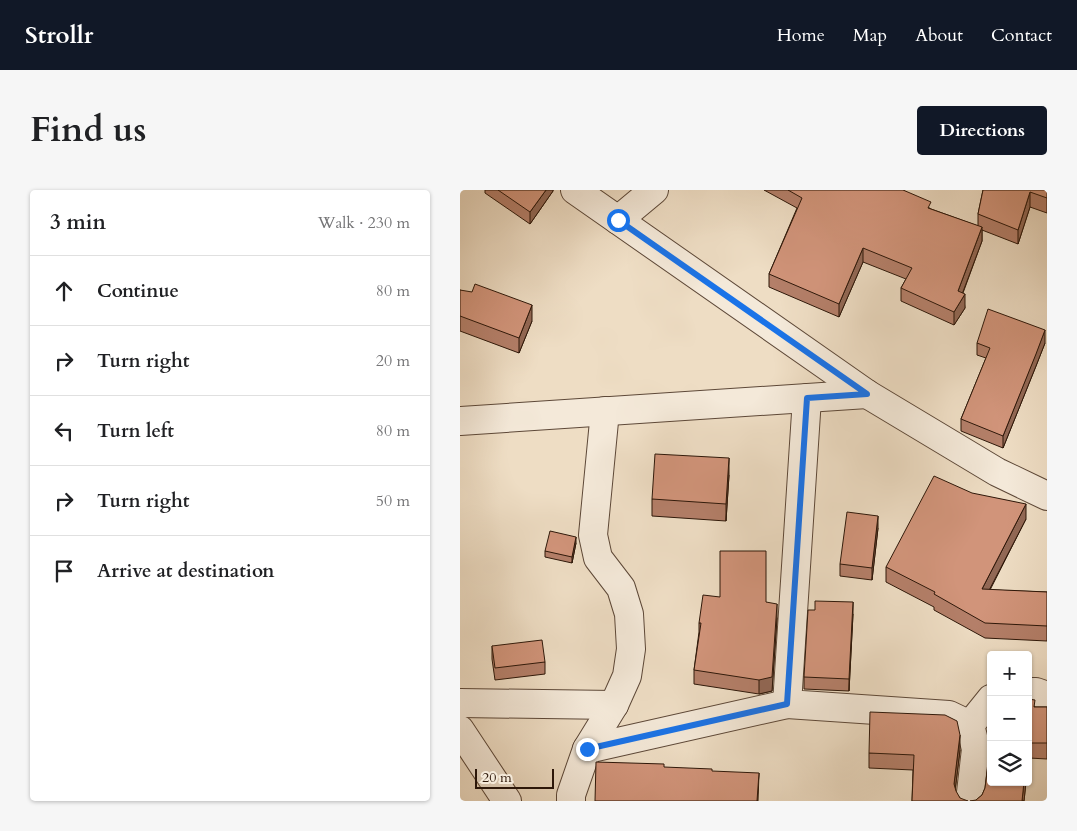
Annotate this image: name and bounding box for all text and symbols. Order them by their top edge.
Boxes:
text: Strollr [25,19,93,52]
text: Home [777,23,825,48]
text: Map [853,23,887,48]
text: About [915,23,963,48]
text: Contact [991,23,1052,48]
text: Find us [30,106,146,154]
button: Directions [917,106,1047,155]
text: 3 min [50,208,106,237]
route start [607,209,630,232]
text: Walk · 230 m [318,212,410,234]
icon: ahead [50,277,78,305]
text: Continue [97,278,179,304]
text: 80 m [376,280,410,302]
icon: right [50,347,78,375]
text: Turn right [97,348,189,374]
text: 20 m [376,350,410,372]
icon: left [50,417,78,445]
text: Turn left [97,418,174,444]
text: 80 m [376,420,410,442]
icon: right [50,487,78,515]
text: Turn right [97,488,189,514]
text: 50 m [376,490,410,512]
icon: arrive [50,557,78,585]
text: Arrive at destination [97,558,274,584]
map controls [987,651,1032,786]
button: + [987,651,1032,696]
button: − [987,696,1032,741]
route end [576,738,599,761]
button: layers [987,741,1032,786]
scale bar [475,766,554,789]
text: 20 m [482,768,512,787]

